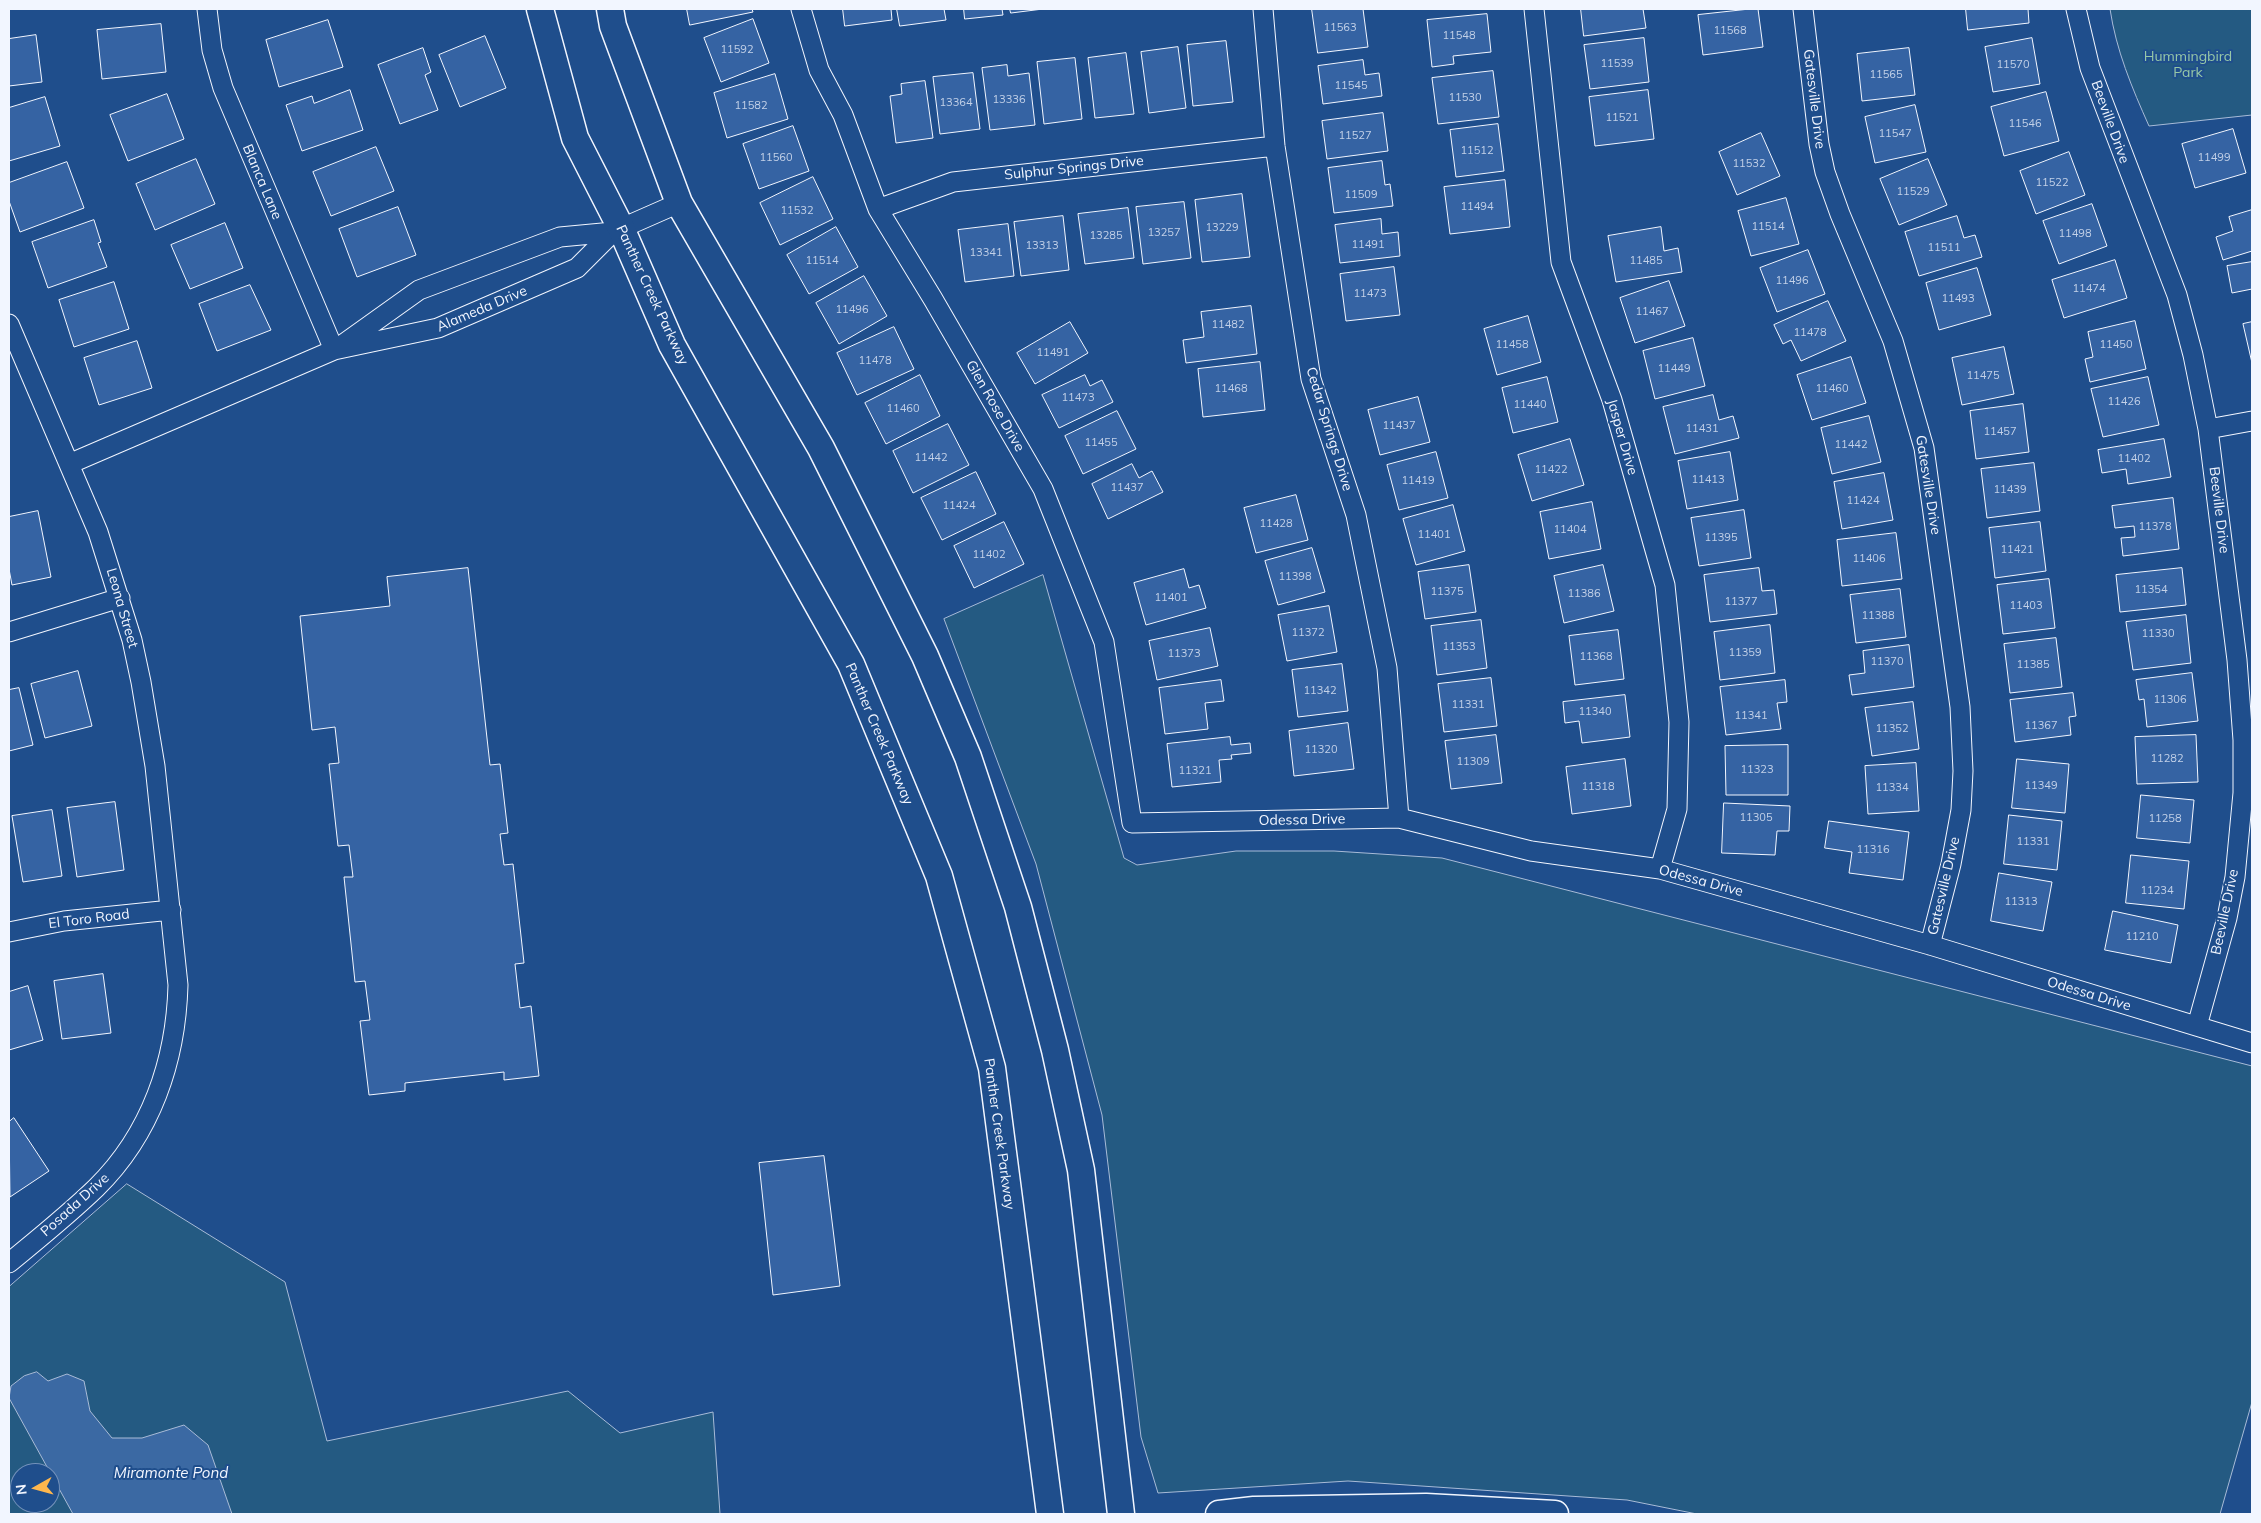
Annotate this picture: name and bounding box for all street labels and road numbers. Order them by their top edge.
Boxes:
street label: Gatesville Drive [1800,48,1828,150]
street label: Beeville Drive [2087,78,2133,166]
street label: Blanca Lane [239,142,285,222]
street label: Sulphur Springs Drive [1003,152,1145,184]
street label: Panther Creek Parkway [612,222,692,368]
street label: Alameda Drive [434,282,530,336]
street label: Glen Rose Drive [962,357,1028,455]
street label: Cedar Springs Drive [1302,365,1356,493]
street label: Jasper Drive [1603,397,1641,477]
street label: Gatesville Drive [1912,434,1944,536]
street label: Beeville Drive [2205,466,2233,554]
street label: Leona Street [103,566,141,650]
street label: Panther Creek Parkway [841,661,917,807]
street label: Odessa Drive [1259,811,1345,829]
street label: Gatesville Drive [1925,835,1963,937]
street label: Odessa Drive [1657,862,1745,900]
street label: Beeville Drive [2208,868,2242,956]
street label: El Toro Road [47,906,131,932]
street label: Odessa Drive [2045,973,2133,1015]
street label: Panther Creek Parkway [980,1057,1018,1211]
street label: Posada Drive [37,1170,113,1240]

